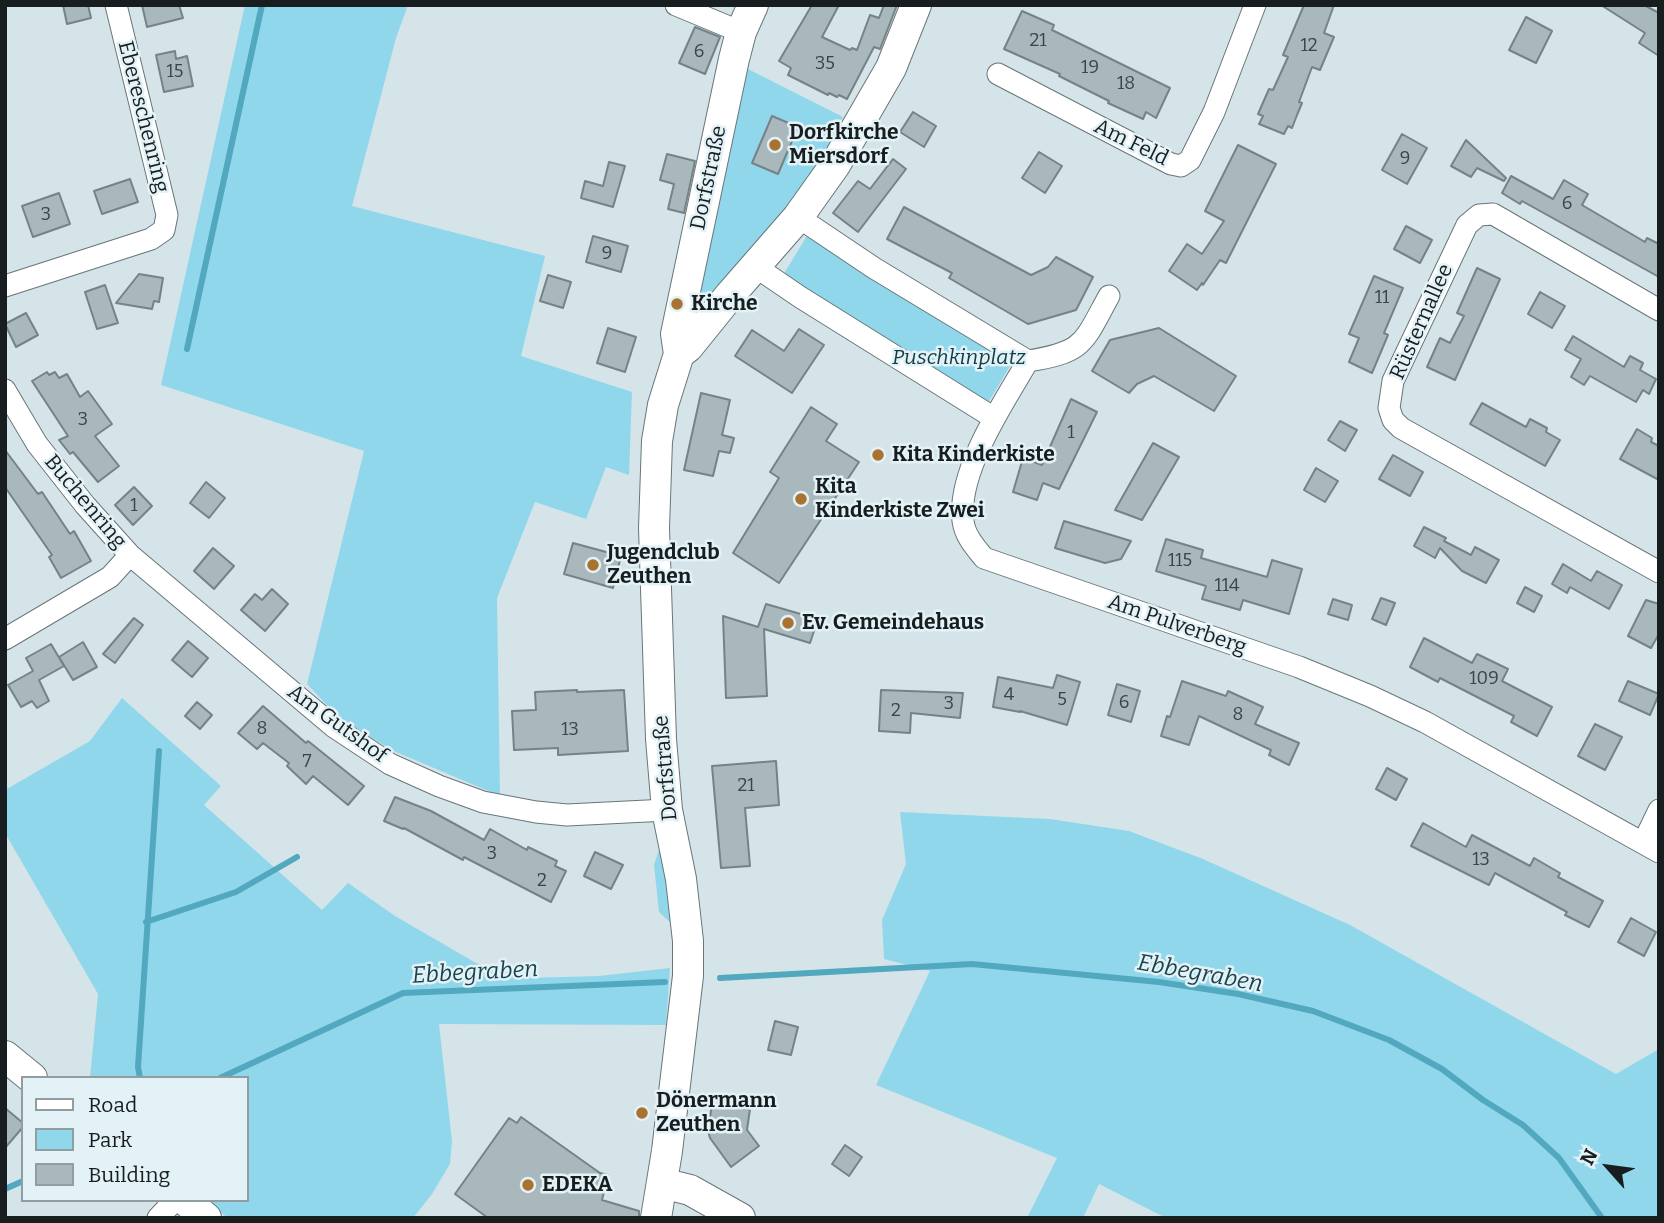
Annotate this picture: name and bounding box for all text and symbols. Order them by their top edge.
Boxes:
house number: 21 [1029,30,1047,52]
house number: 12 [1300,35,1318,57]
street label: Ebereschenring [112,38,174,196]
house number: 6 [694,41,704,63]
house number: 35 [815,53,835,75]
house number: 19 [1081,57,1099,79]
house number: 15 [167,61,183,83]
house number: 18 [1117,73,1135,95]
street label: Am Feld [1090,114,1172,172]
place label: Dorfkirche Miersdorf [789,120,899,170]
street label: Dorfstraße [686,124,732,232]
marker: Dorfkirche Miersdorf [767,137,783,153]
house number: 9 [1400,148,1410,170]
house number: 6 [1562,193,1572,215]
house number: 3 [41,204,51,226]
house number: 9 [602,243,612,265]
street label: Rüsternallee [1385,260,1459,384]
house number: 11 [1375,287,1389,309]
place label: Kirche [691,291,758,317]
marker: Kirche [669,296,685,312]
park label: Puschkinplatz [892,345,1026,371]
house number: 3 [78,409,88,431]
house number: 1 [1067,422,1075,444]
place label: Kita Kinderkiste [892,442,1055,468]
marker: Kita Kinderkiste [870,447,886,463]
street label: Buchenring [38,450,132,554]
place label: Kita Kinderkiste Zwei [815,474,984,524]
marker: Kita Kinderkiste Zwei [793,491,809,507]
house number: 1 [130,495,138,517]
place label: Jugendclub Zeuthen [607,540,719,590]
house number: 115 [1168,550,1192,572]
marker: Jugendclub Zeuthen [585,557,601,573]
house number: 114 [1214,575,1240,597]
street label: Am Pulverberg [1104,589,1250,661]
place label: Ev. Gemeindehaus [802,610,984,636]
marker: Ev. Gemeindehaus [780,615,796,631]
house number: 109 [1469,668,1499,690]
street label: Am Gutshof [282,679,392,769]
house number: 4 [1004,684,1014,706]
house number: 5 [1057,689,1067,711]
house number: 6 [1119,692,1129,714]
house number: 3 [944,693,954,715]
house number: 2 [891,700,901,722]
house number: 8 [1233,704,1243,726]
street label: Dorfstraße [649,714,683,822]
house number: 8 [257,718,267,740]
house number: 13 [561,719,579,741]
house number: 7 [302,751,312,773]
house number: 21 [737,775,755,797]
house number: 3 [487,843,497,865]
house number: 13 [1472,849,1490,871]
house number: 2 [537,870,547,892]
water label: Ebbegraben [1135,949,1265,999]
water label: Ebbegraben [411,956,539,990]
legend [21,1076,248,1202]
place label: Dönermann Zeuthen [656,1088,777,1138]
text: Road [88,1092,137,1118]
marker: Dönermann Zeuthen [634,1105,650,1121]
text: Park [88,1127,132,1153]
north arrow [1573,1132,1643,1202]
text: N [1575,1145,1603,1169]
text: Building [88,1162,170,1188]
place label: EDEKA [542,1172,612,1198]
marker: EDEKA [520,1177,536,1193]

